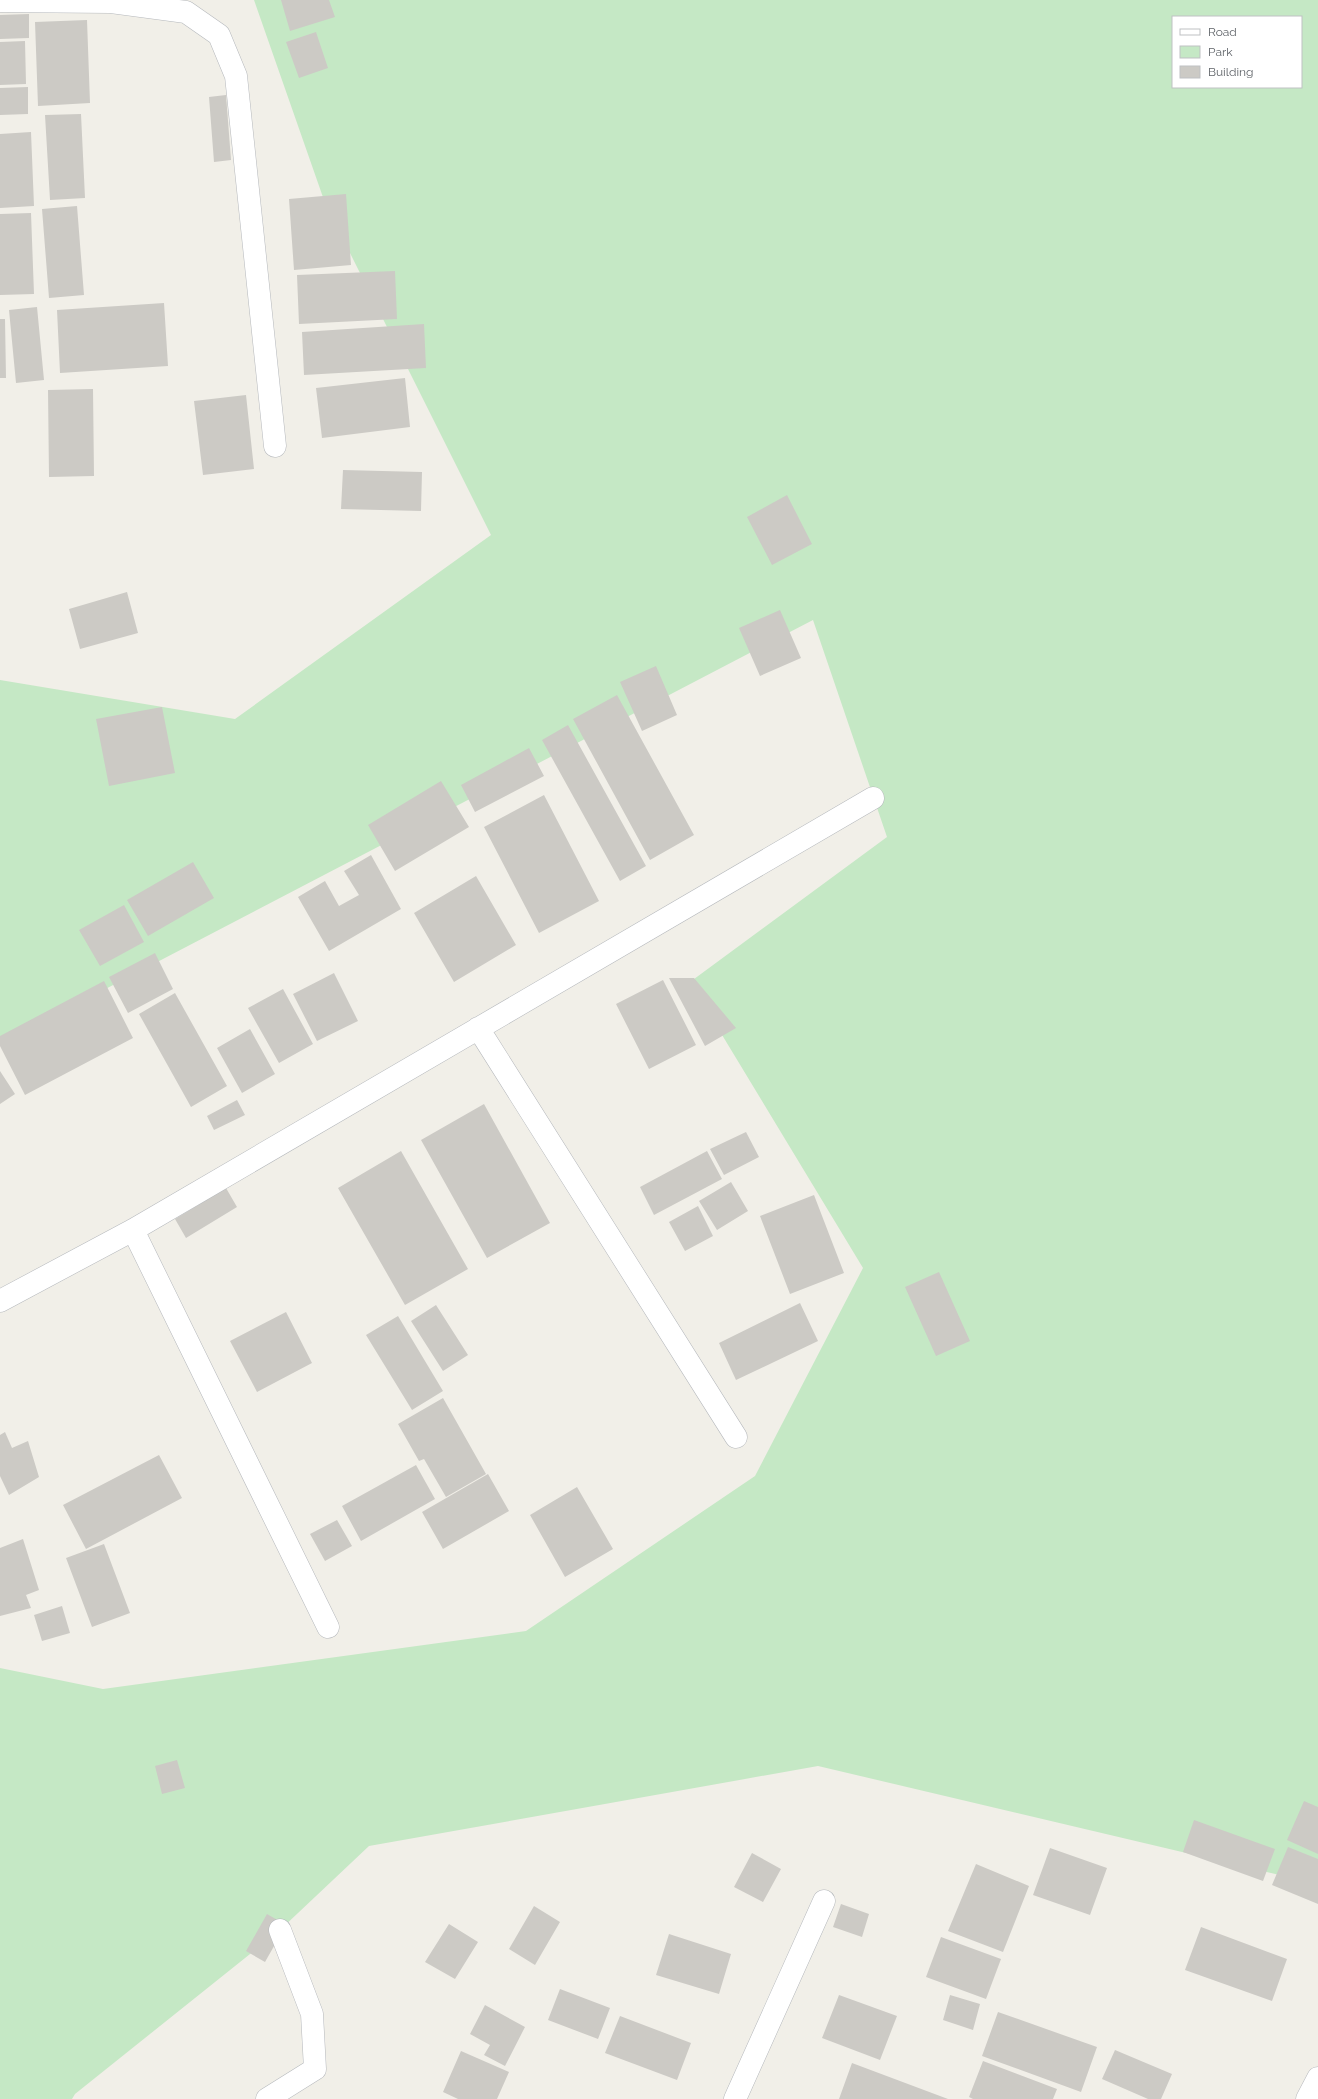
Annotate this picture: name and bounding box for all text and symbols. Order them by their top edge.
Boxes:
legend [1172,16,1302,88]
text: Road [1208,25,1237,39]
text: Park [1208,45,1233,59]
text: Building [1208,65,1254,79]

